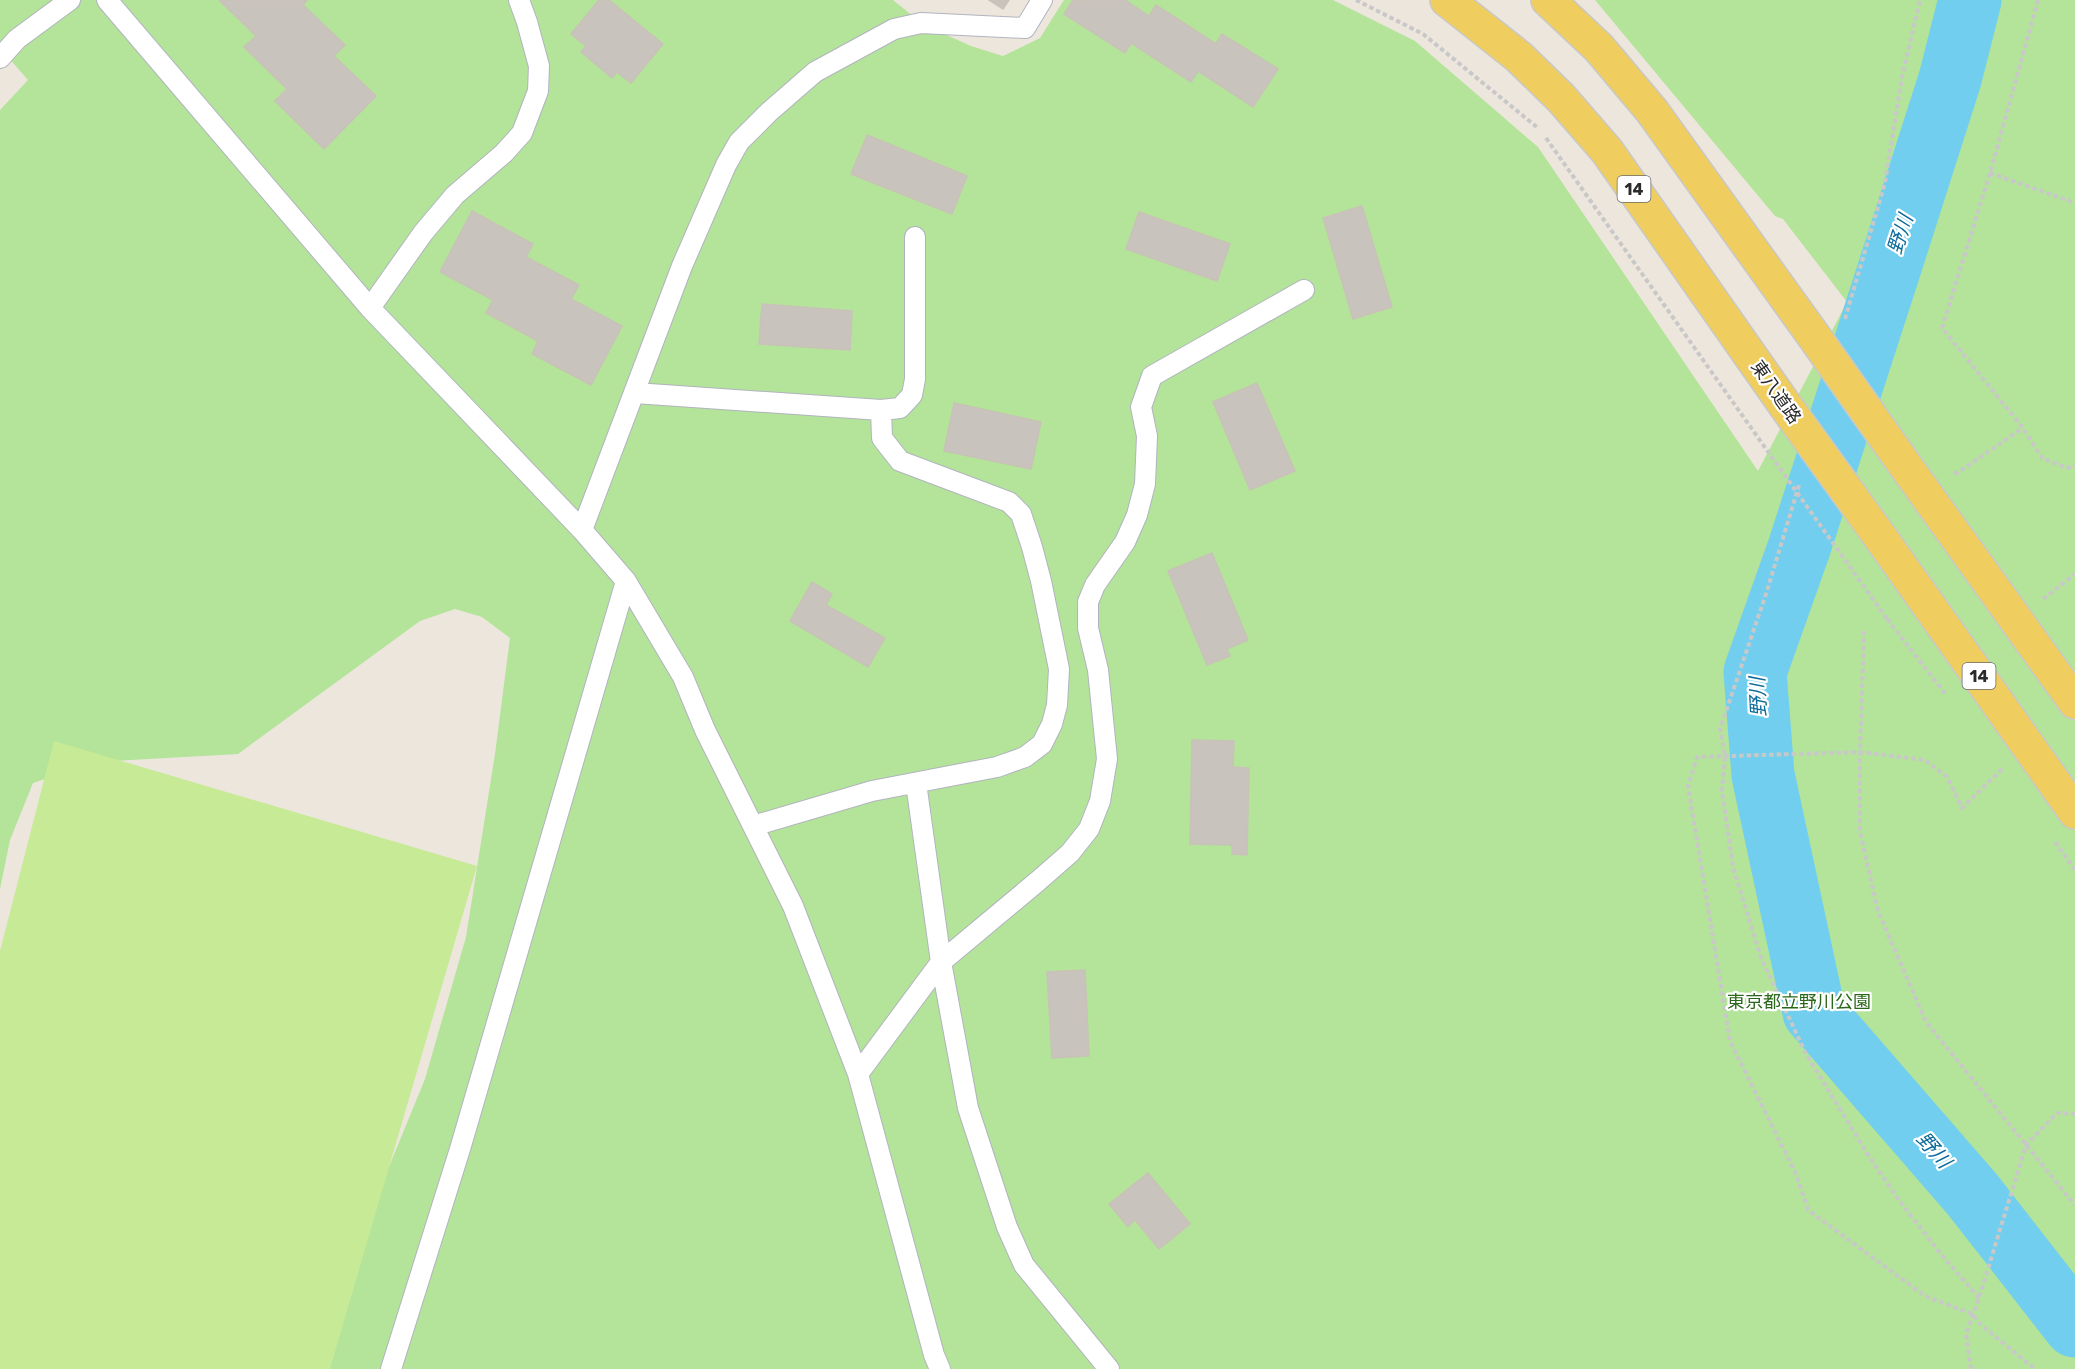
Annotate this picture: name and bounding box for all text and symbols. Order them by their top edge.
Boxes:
road number: 14 [1618,176,1650,202]
water label: 野川 [1882,209,1918,257]
street label: 東八道路 [1746,356,1806,428]
road number: 14 [1962,663,1996,689]
water label: 野川 [1745,674,1771,718]
park label: 東京都立野川公園 [1727,991,1871,1013]
water label: 野川 [1912,1127,1957,1174]

